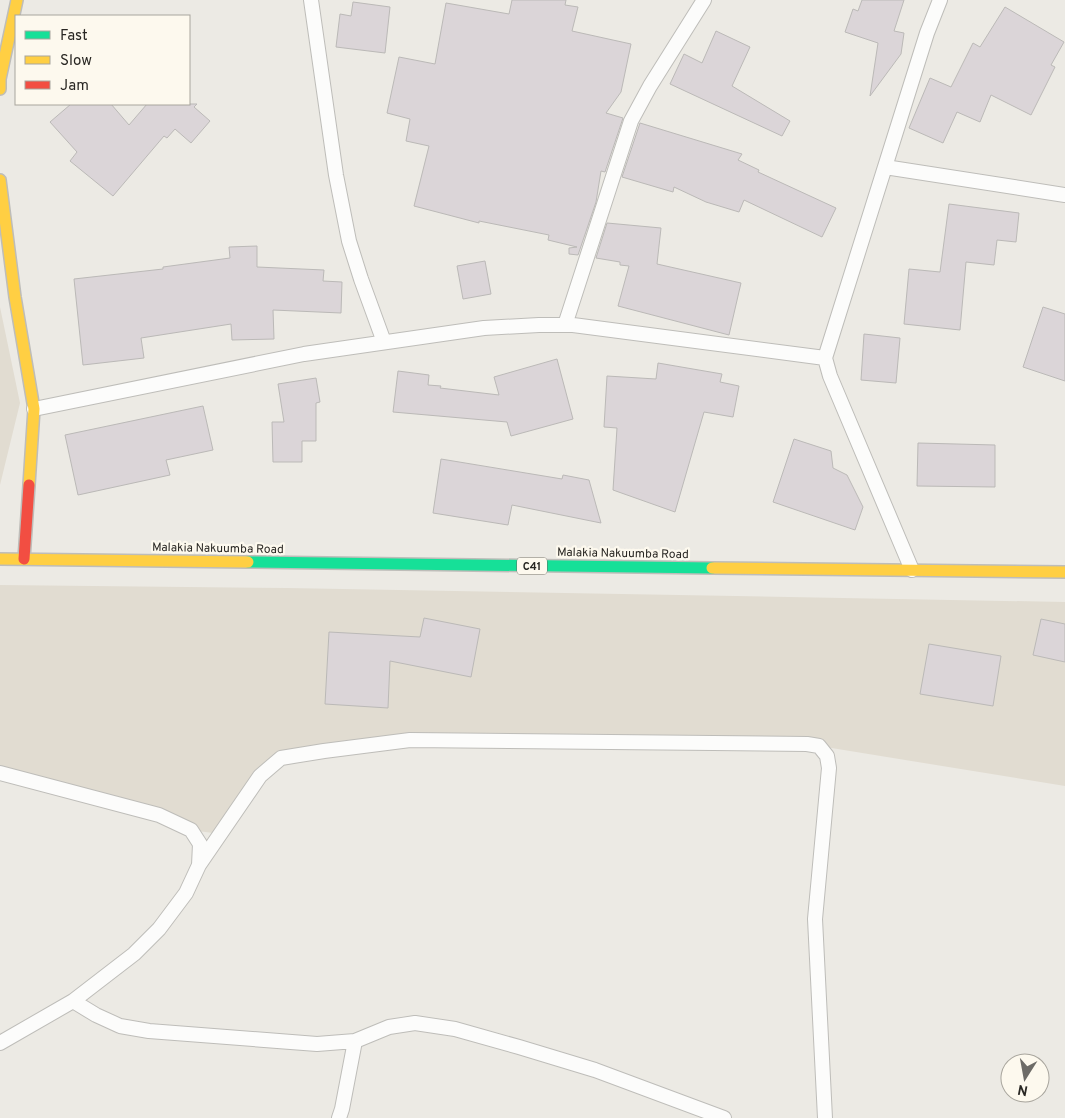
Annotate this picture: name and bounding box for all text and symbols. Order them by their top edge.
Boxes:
legend [15,15,190,105]
text: Fast [60,27,88,46]
text: Slow [60,52,92,71]
text: Jam [60,77,89,96]
street label: Malakia Nakuumba Road [152,540,284,558]
street label: Malakia Nakuumba Road [557,545,689,563]
road number: C41 [517,558,547,574]
north arrow [1000,1053,1050,1103]
text: N [1016,1080,1029,1099]

